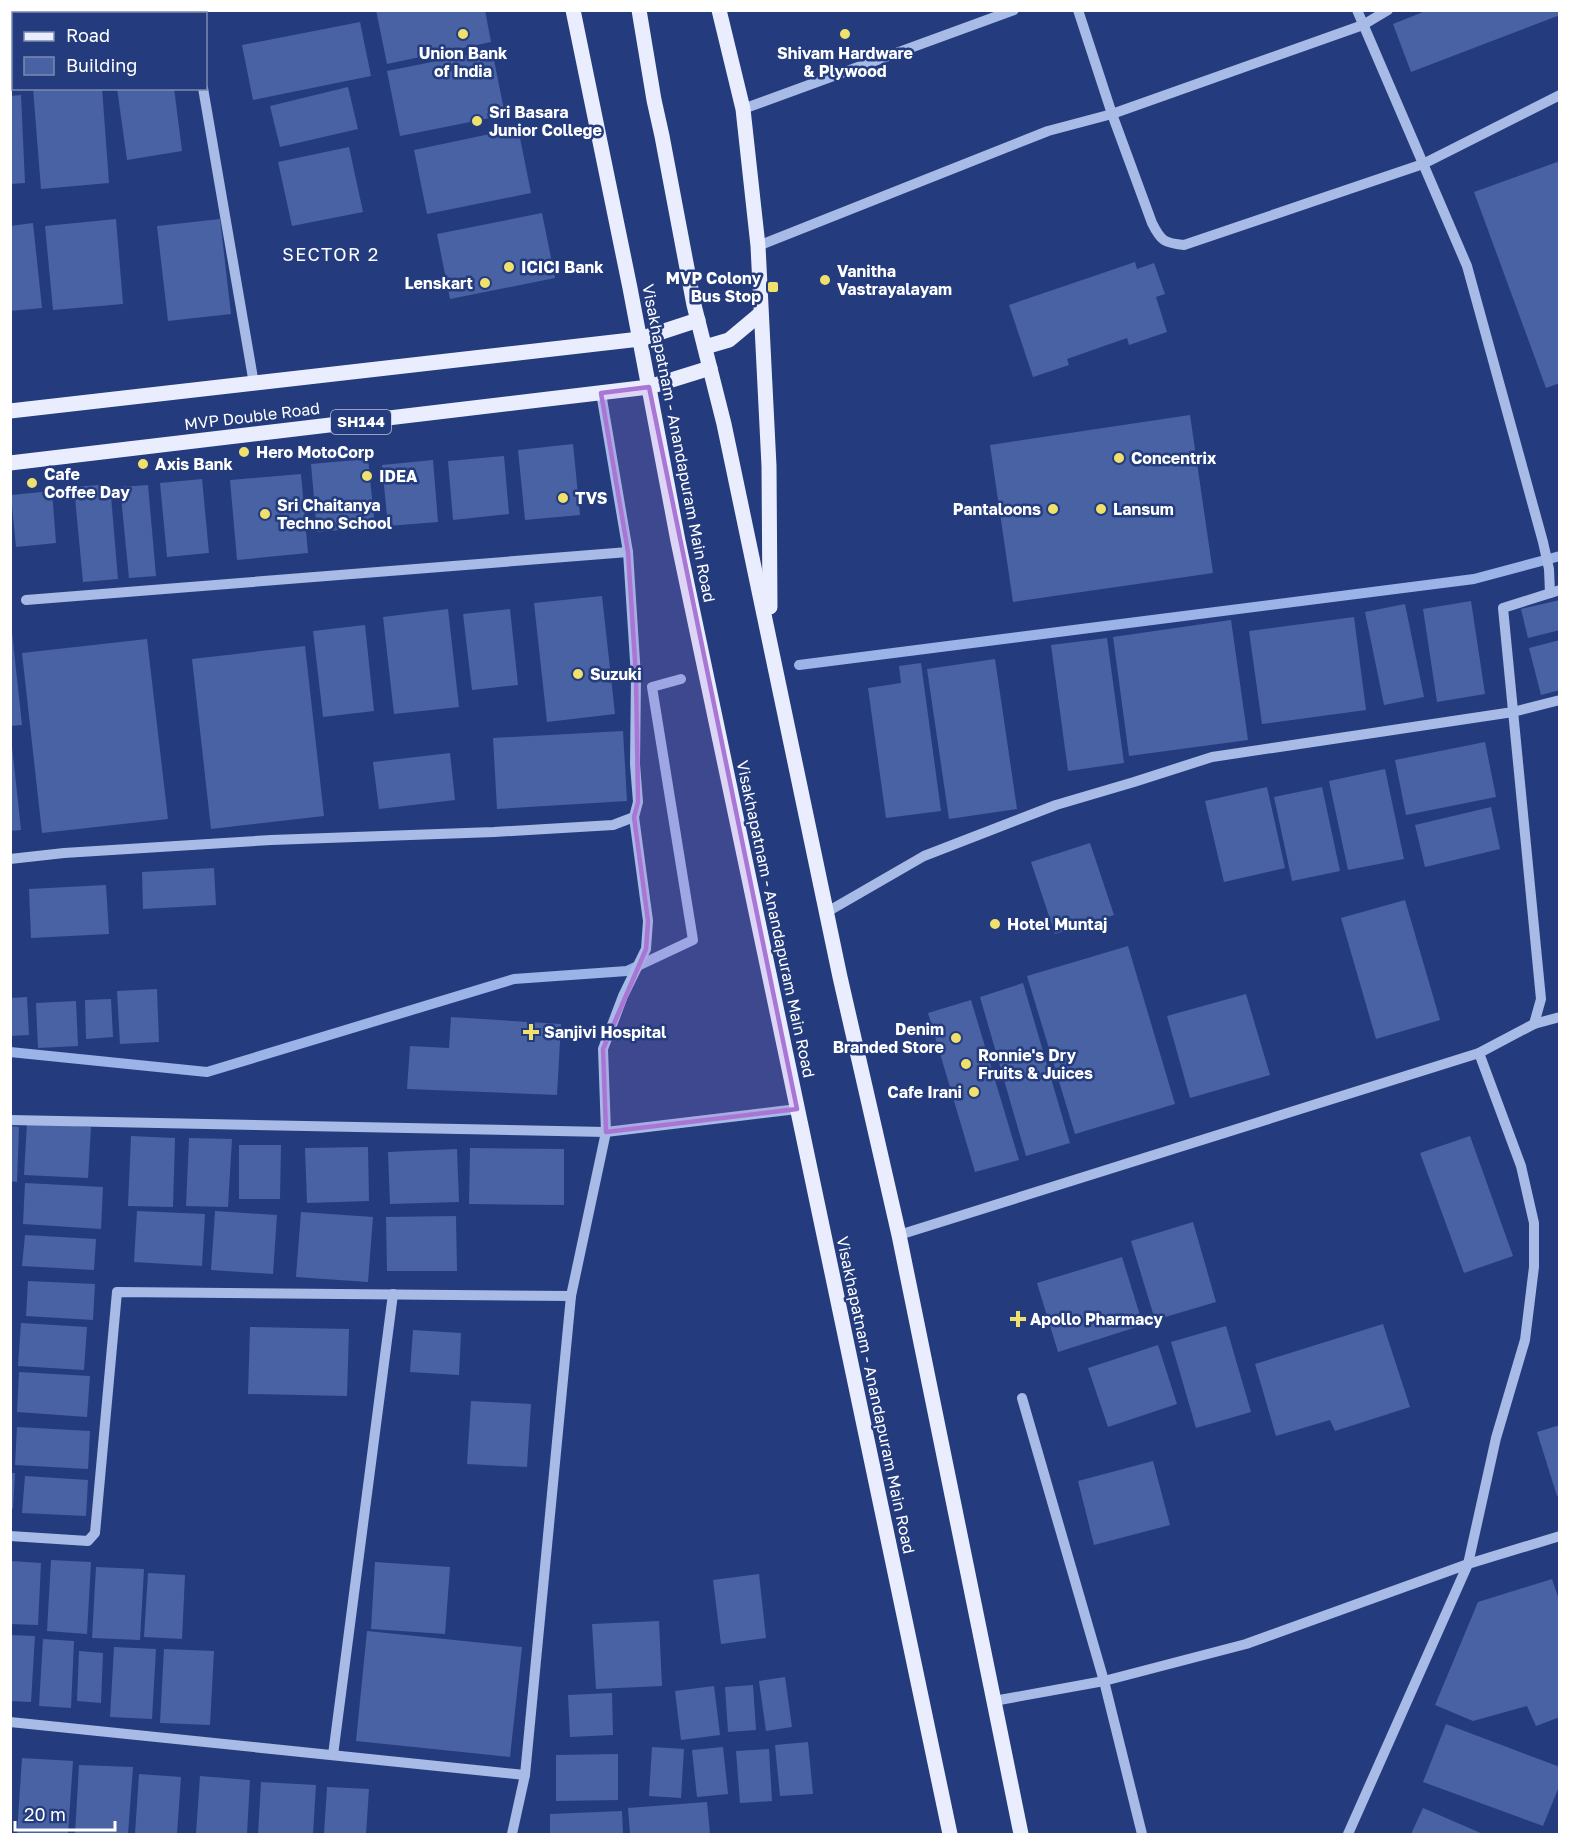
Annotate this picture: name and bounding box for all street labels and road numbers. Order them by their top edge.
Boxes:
street label: Visakhapatnam - Anandapuram Main Road [638,282,720,604]
street label: MVP Double Road [183,398,321,434]
road number: SH144 [331,410,391,434]
street label: Visakhapatnam - Anandapuram Main Road [733,758,819,1080]
street label: Visakhapatnam - Anandapuram Main Road [833,1234,919,1556]

